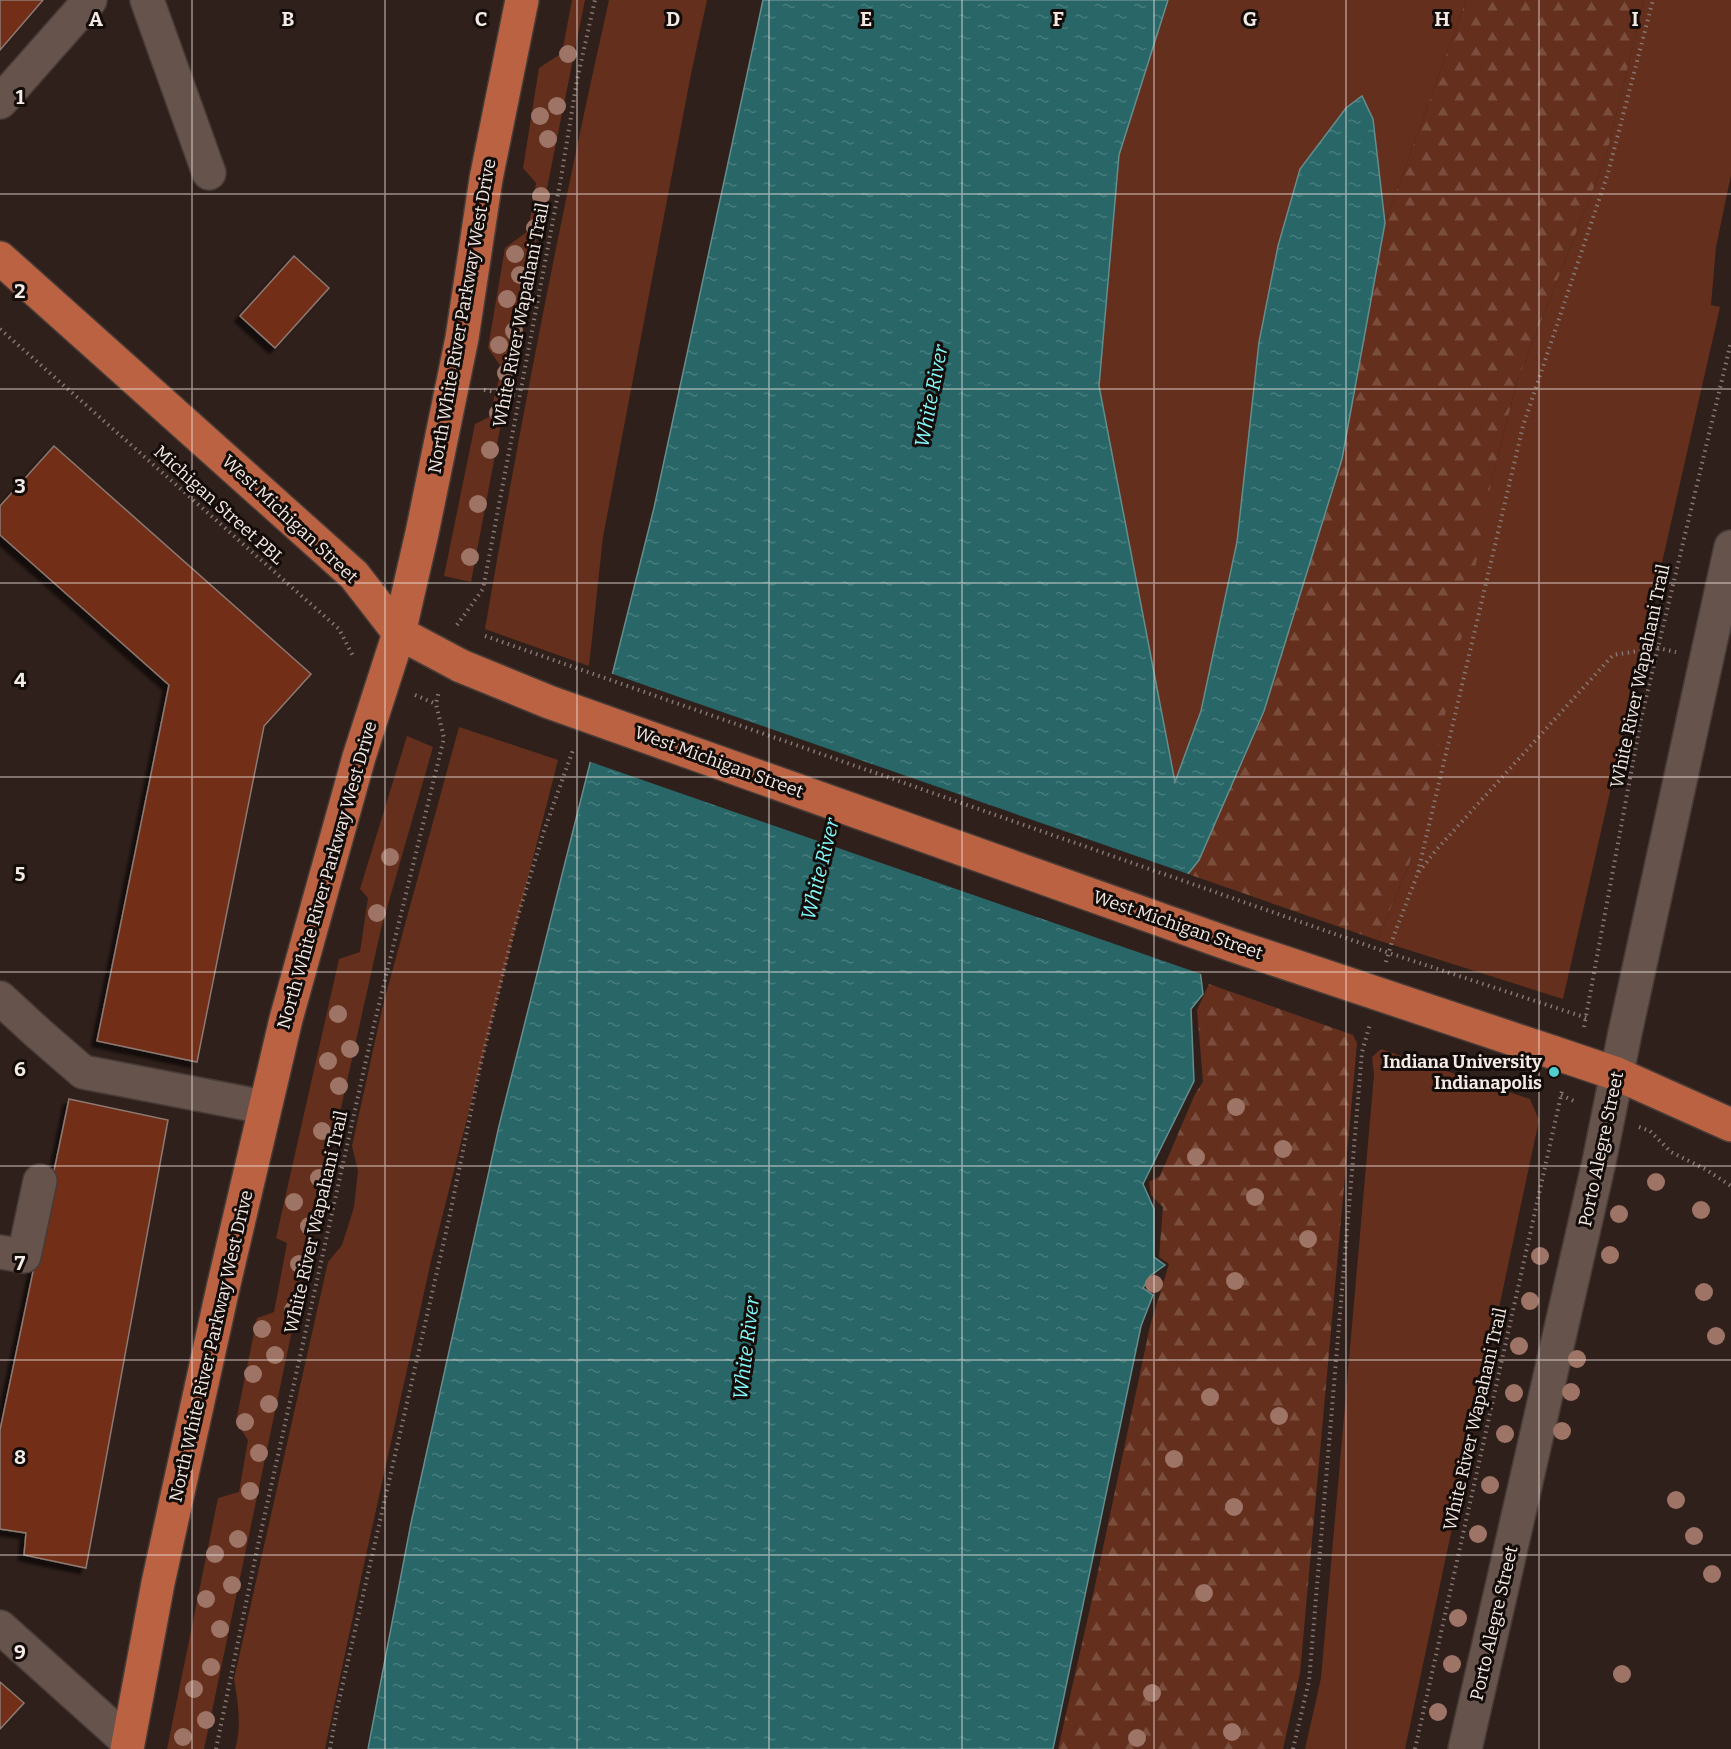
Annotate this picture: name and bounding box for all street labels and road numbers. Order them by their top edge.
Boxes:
street label: North White River Parkway West Drive [423,157,501,475]
street label: White River Wapahani Trail [488,201,554,429]
street label: Michigan Street PBL [149,441,289,569]
street label: West Michigan Street [217,450,363,588]
street label: White River Wapahani Trail [1606,562,1674,790]
street label: North White River Parkway West Drive [272,718,382,1032]
street label: West Michigan Street [632,721,807,803]
street label: West Michigan Street [1090,886,1266,965]
street label: Porto Alegre Street [1574,1069,1628,1229]
street label: White River Wapahani Trail [280,1108,352,1336]
street label: North White River Parkway West Drive [164,1188,258,1504]
street label: White River Wapahani Trail [1439,1305,1511,1533]
street label: Porto Alegre Street [1465,1543,1523,1703]

